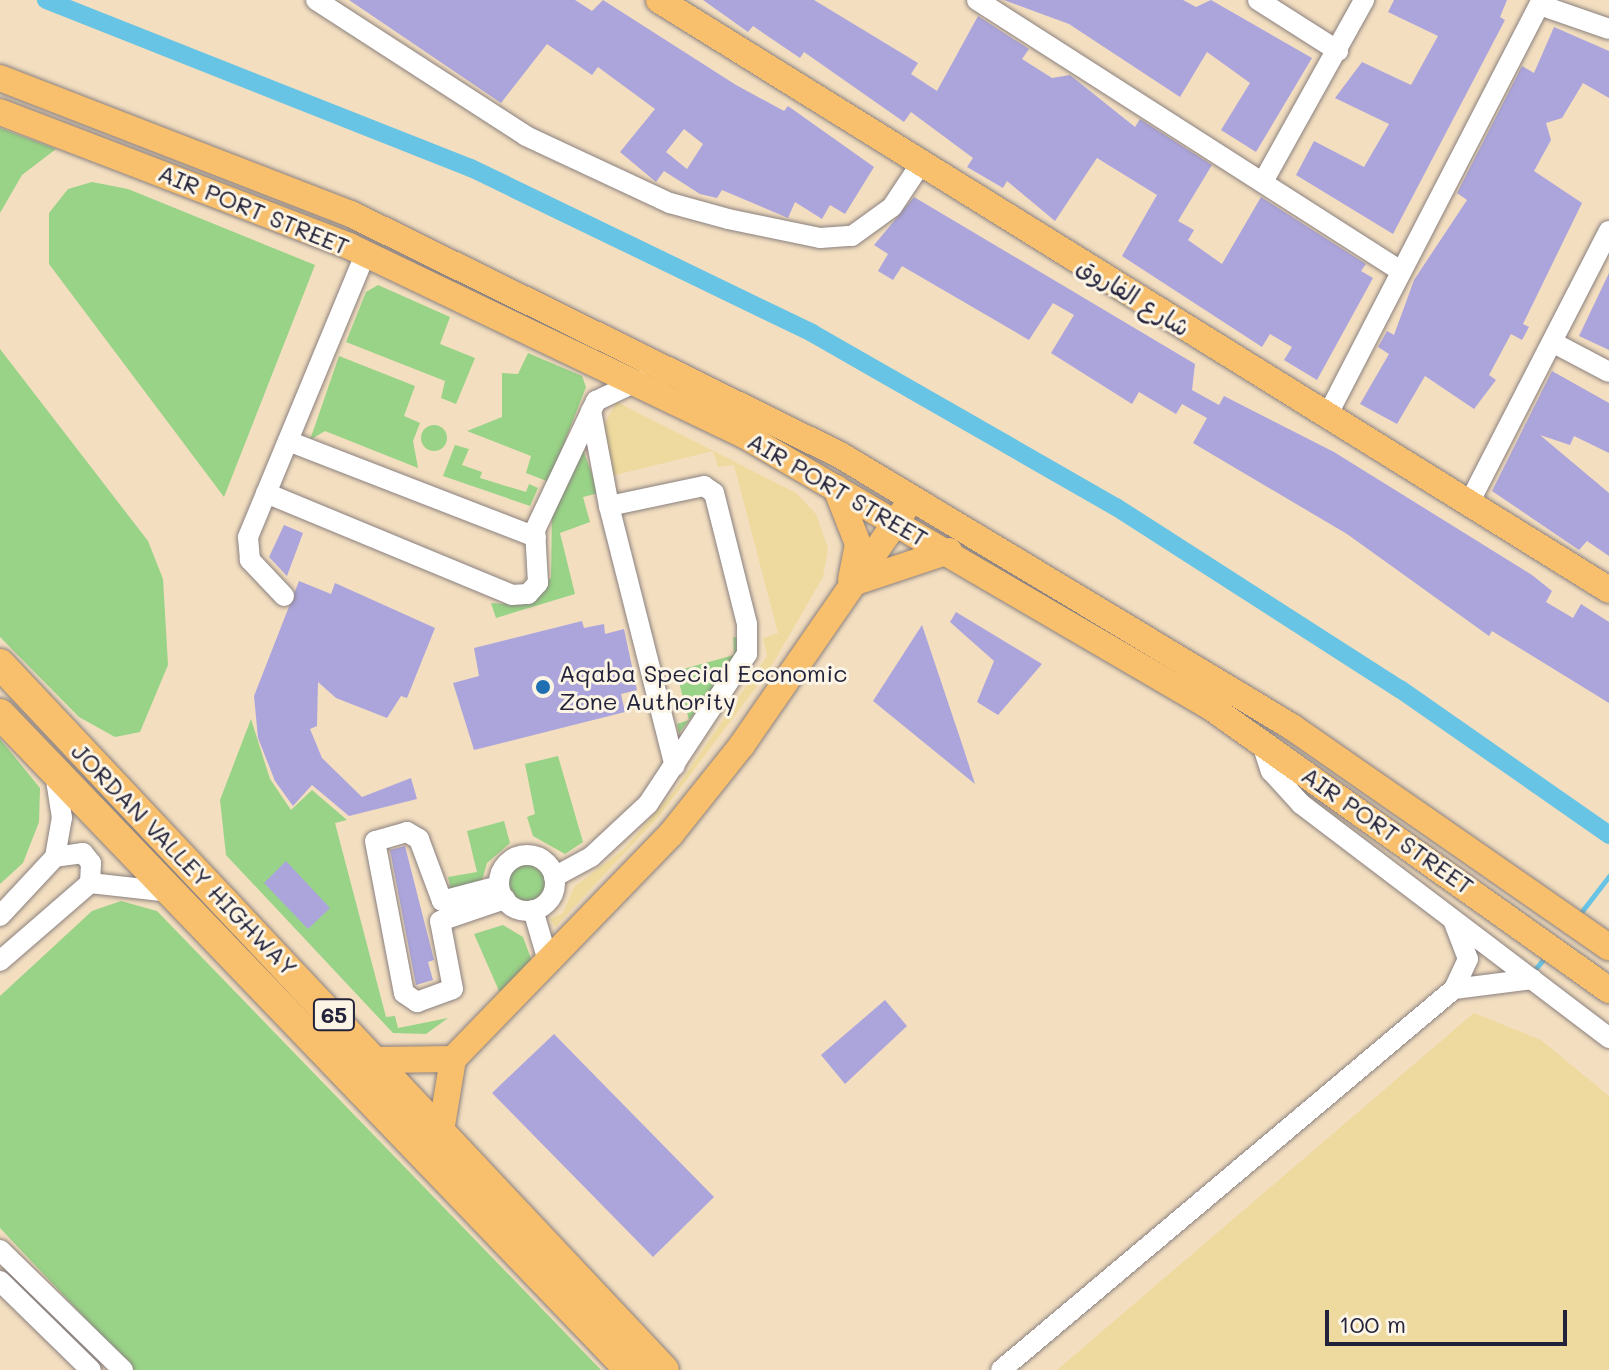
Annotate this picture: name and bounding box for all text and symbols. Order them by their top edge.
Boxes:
street label: AIR PORT STREET [154,158,354,260]
street label: شارع الفاروق [1073,250,1195,342]
street label: AIR PORT STREET [743,426,933,552]
place label: Aqaba Special Economic Zone Authority [559,659,847,715]
marker: Aqaba Special Economic Zone Authority [534,678,552,696]
street label: JORDAN VALLEY HIGHWAY [66,736,304,982]
street label: AIR PORT STREET [1296,760,1480,900]
road number: 65 [312,997,356,1033]
scale bar [1329,1294,1571,1344]
text: 100 m [1339,1308,1406,1339]

